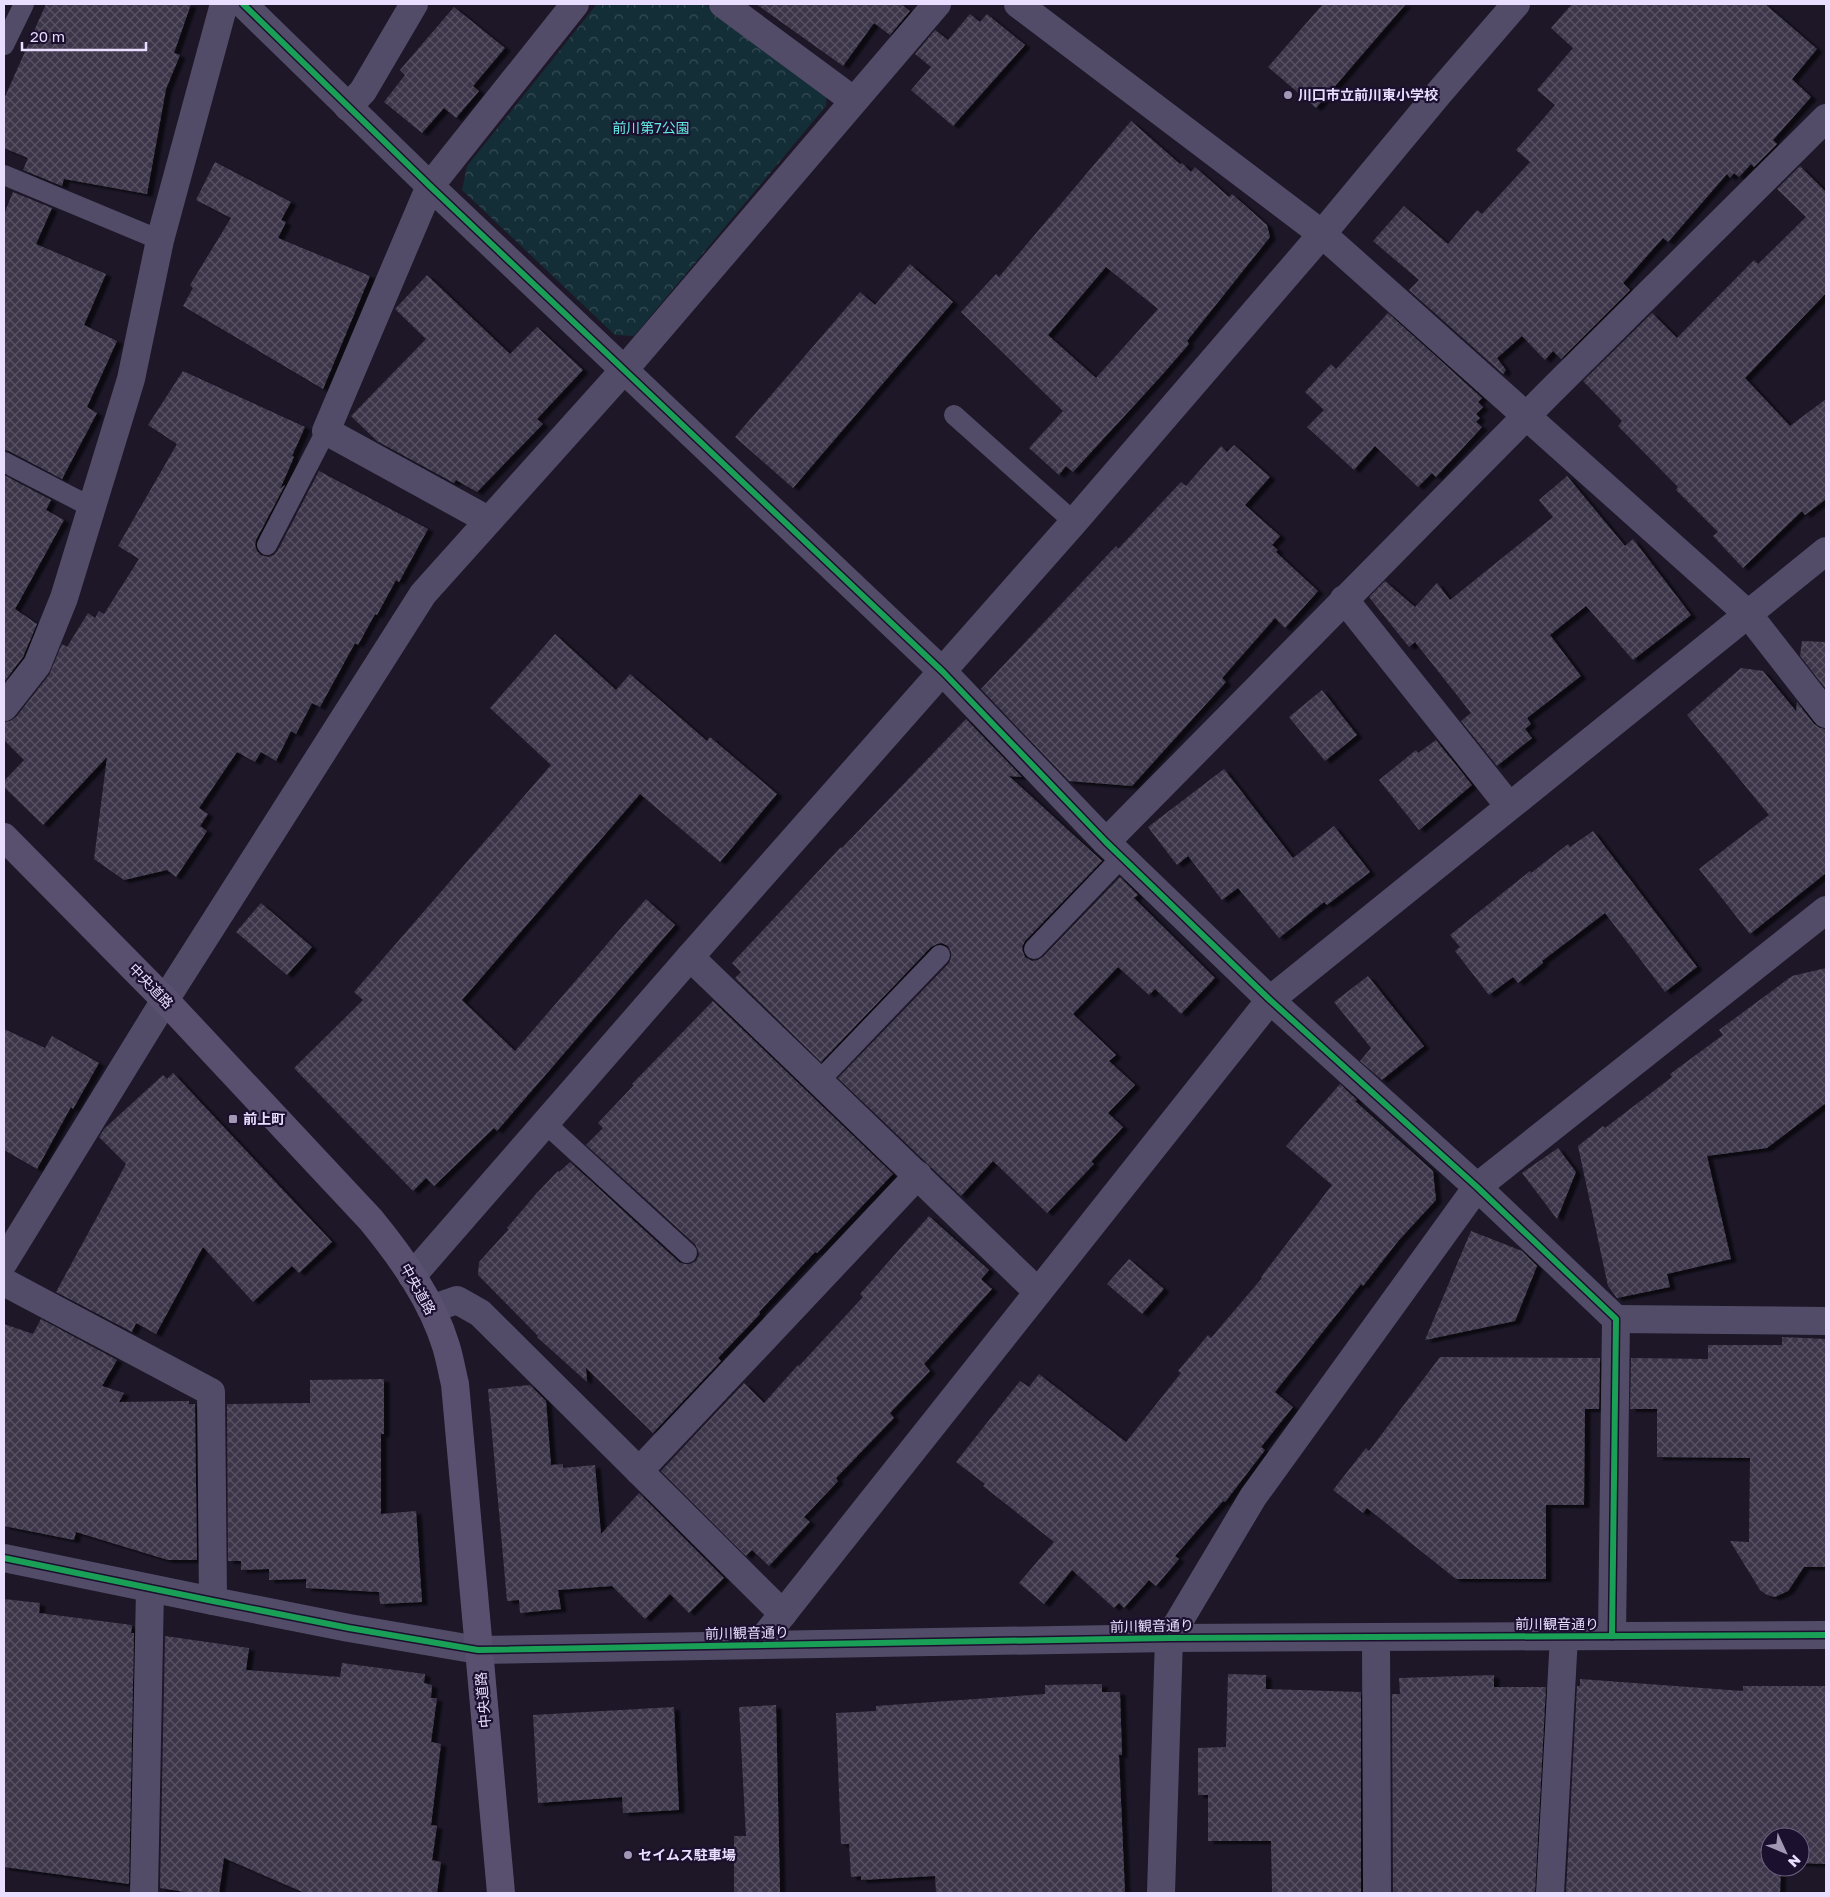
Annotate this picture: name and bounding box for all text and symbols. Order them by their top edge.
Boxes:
scale bar [22,20,146,52]
text: 20 m [30,27,65,45]
place label: 川口市立前川東小学校 [1298,86,1438,103]
marker: 川口市立前川東小学校 [1282,89,1294,101]
park label: 前川第7公園 [612,119,690,136]
street label: 中央道路 [126,960,177,1012]
place label: 前上町 [243,1110,285,1127]
marker: 前上町 [227,1113,239,1125]
street label: 中央道路 [397,1260,439,1317]
street label: 前川観音通り [1515,1615,1599,1632]
street label: 前川観音通り [1110,1616,1194,1635]
street label: 前川観音通り [705,1623,789,1642]
street label: 中央道路 [472,1671,493,1729]
north arrow [1760,1827,1810,1877]
place label: セイムス駐車場 [638,1846,736,1863]
marker: セイムス駐車場 [622,1849,634,1861]
text: N [1785,1852,1805,1871]

